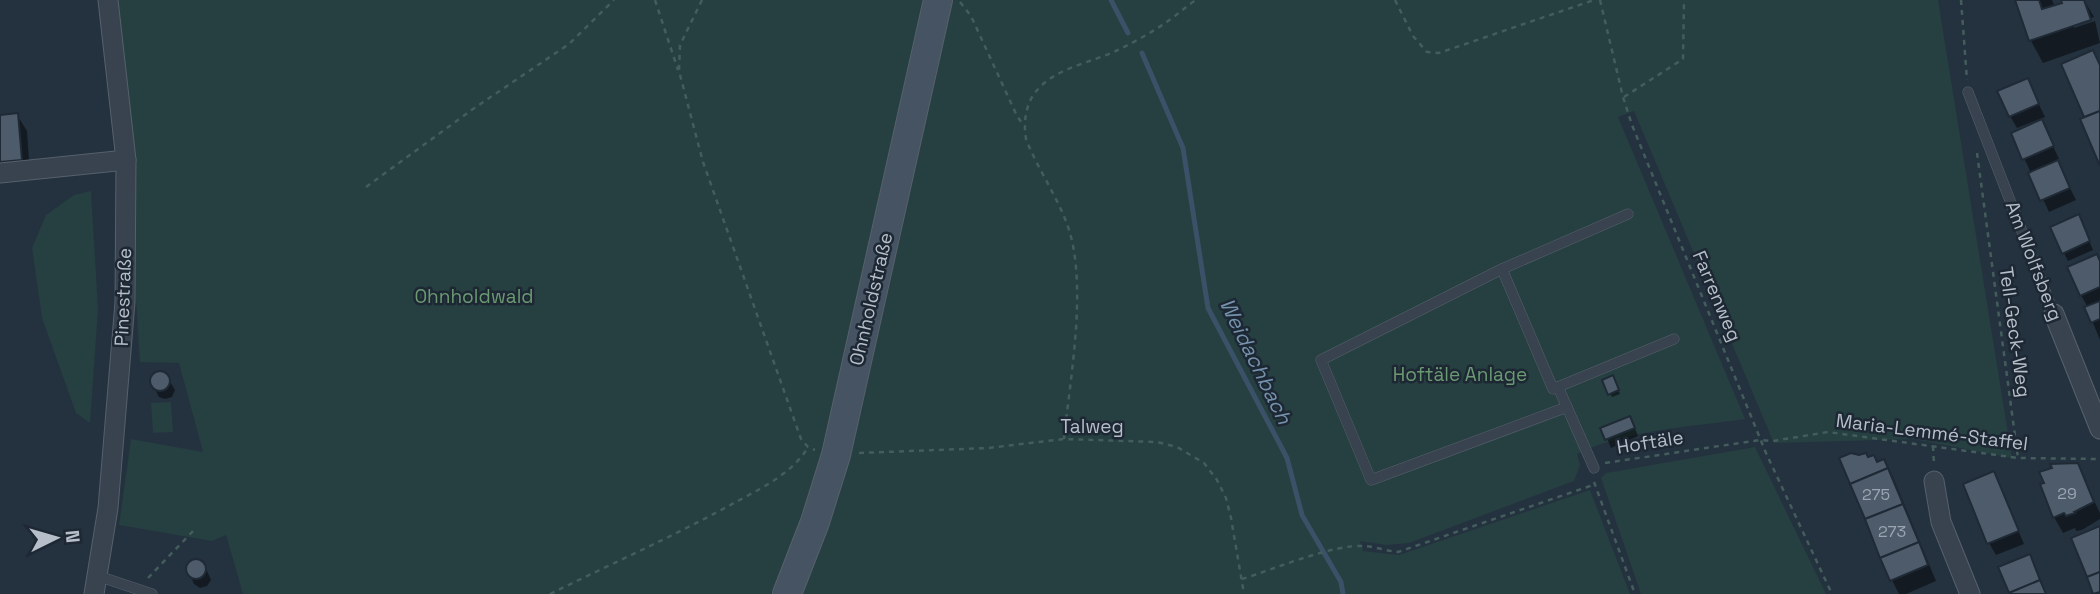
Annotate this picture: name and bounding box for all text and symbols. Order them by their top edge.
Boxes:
street label: Am Wolfsberg [2000,197,2068,325]
street label: Ohnholdstraße [844,230,898,368]
street label: Pinestraße [109,247,137,347]
street label: Farrenweg [1687,247,1747,345]
street label: Tell-Geck-Weg [1993,265,2037,399]
park label: Ohnholdwald [414,284,534,309]
water label: Weidachbach [1214,293,1299,430]
park label: Hoftäle Anlage [1393,362,1527,387]
street label: Maria-Lemmé-Staffel [1835,408,2029,456]
street label: Talweg [1060,414,1124,439]
street label: Hoftäle [1615,424,1685,460]
house number: 29 [2057,483,2077,504]
house number: 275 [1862,484,1890,505]
north arrow [21,503,91,573]
house number: 273 [1878,521,1906,542]
text: N [59,529,85,544]

